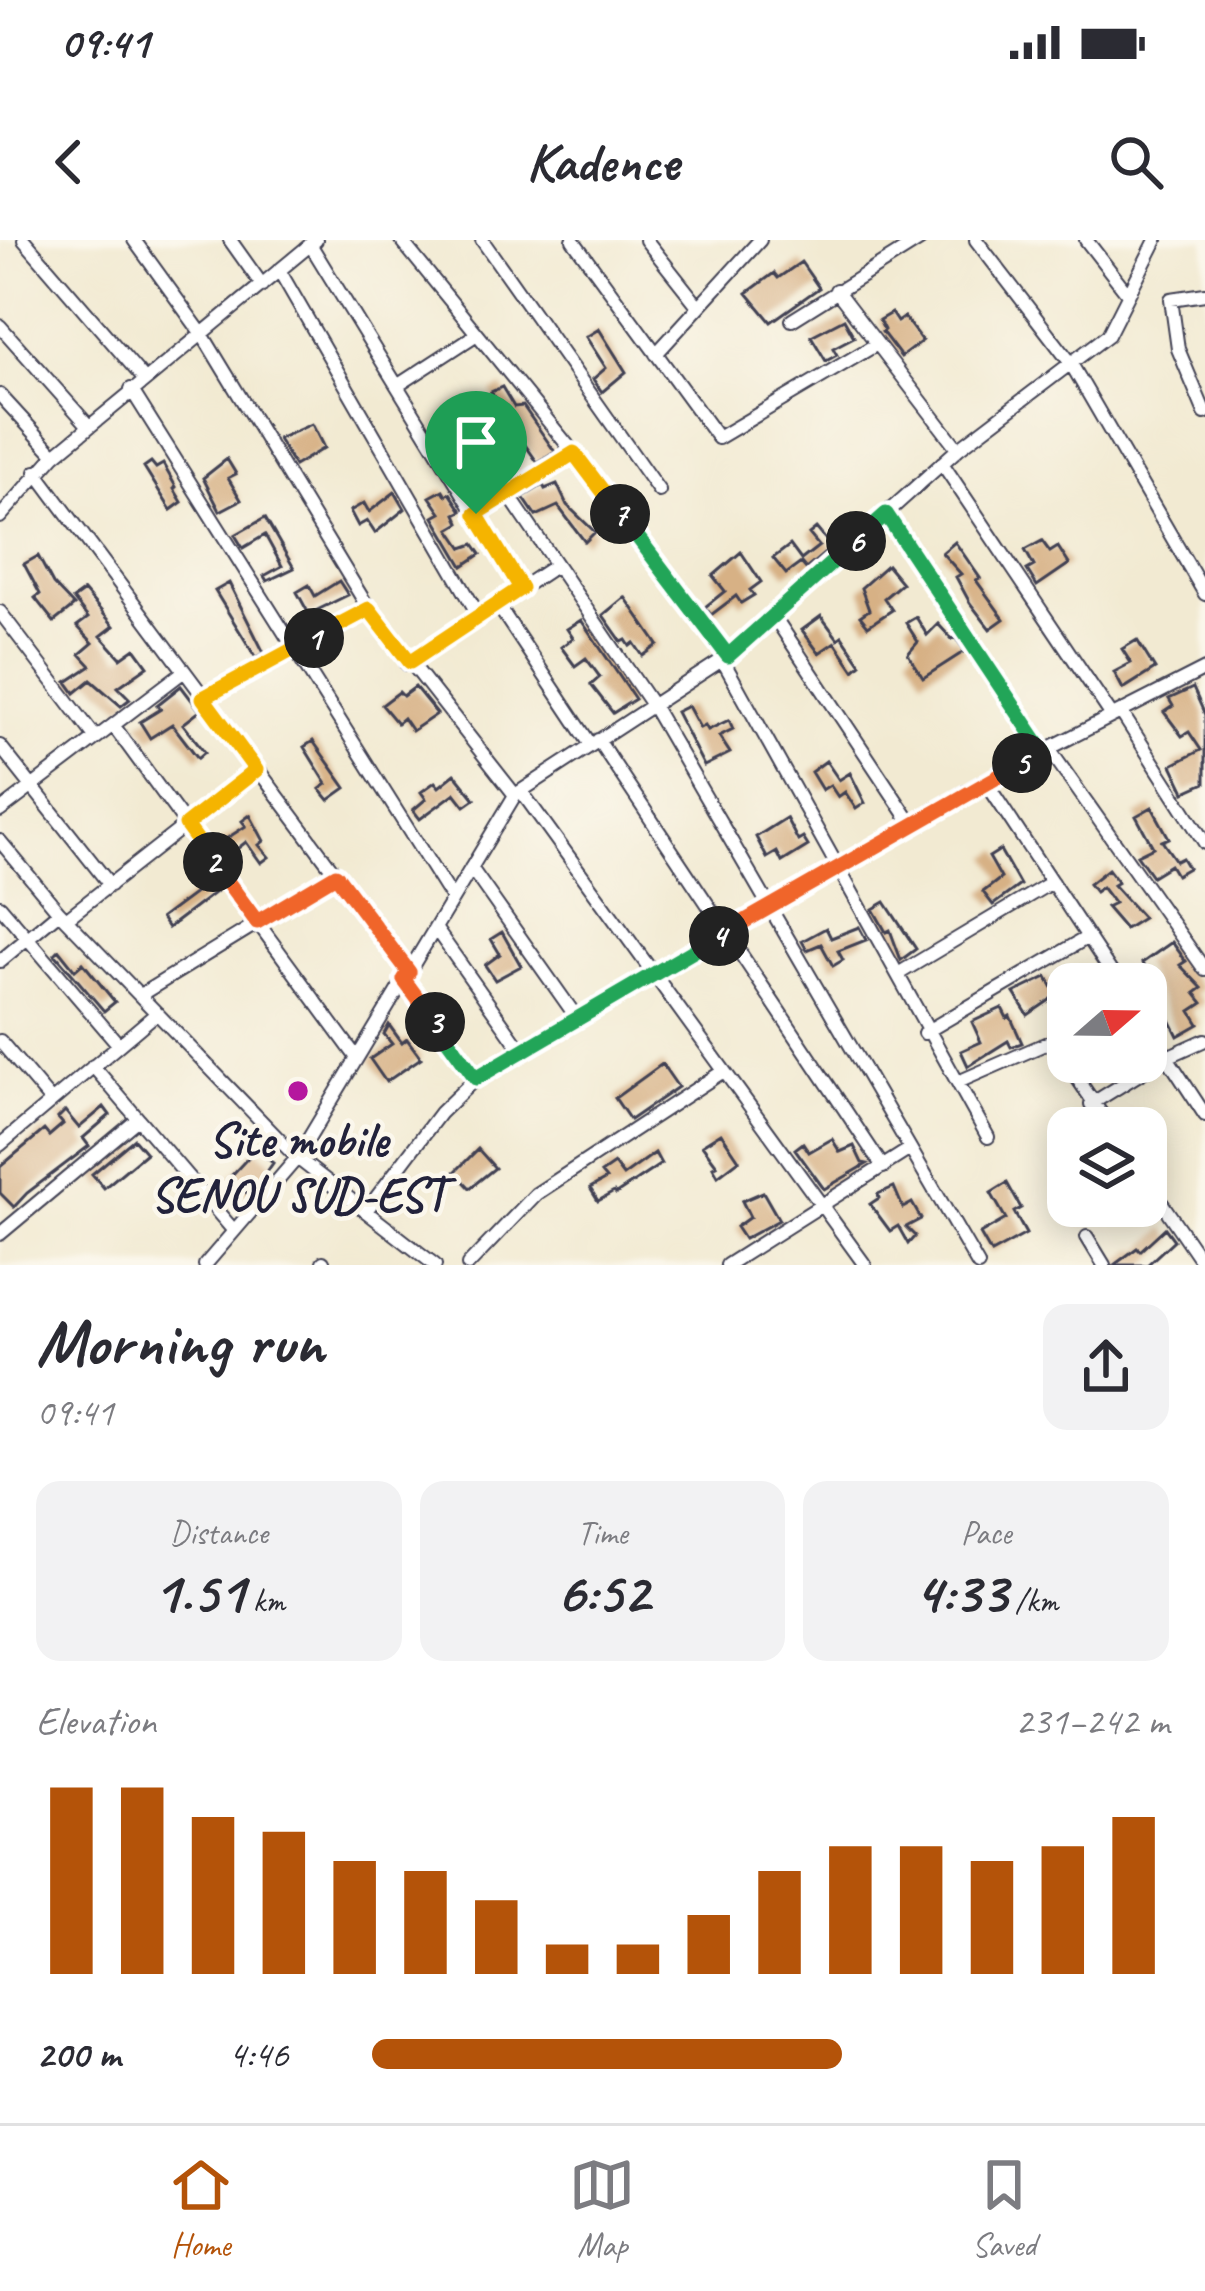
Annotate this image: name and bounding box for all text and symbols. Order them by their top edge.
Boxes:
text: 09:41 [60,14,149,71]
text: Kadence [526,128,679,196]
icon: back [36,129,102,195]
icon: search [1103,129,1169,195]
pin [425,391,527,514]
icon: arrive [443,409,509,475]
pin: 7 [590,484,650,544]
text: 7 [613,493,627,535]
pin: 6 [826,511,886,571]
text: 6 [848,520,864,562]
pin: 1 [284,608,344,668]
text: 1 [307,617,321,659]
pin: 5 [992,733,1052,793]
text: 5 [1015,742,1029,784]
pin: 2 [183,832,243,892]
text: 2 [206,841,220,883]
pin: 4 [689,906,749,966]
text: 4 [712,915,726,957]
north arrow [1047,963,1167,1083]
map controls [1047,963,1167,1227]
pin: 3 [405,992,465,1052]
text: 3 [428,1001,442,1043]
marker: Site mobile SENOU SUD-EST [285,1078,311,1104]
button: layers [1047,1107,1167,1227]
place label: Site mobile SENOU SUD-EST [150,1110,458,1225]
text: Morning run [36,1301,324,1384]
button: share [1043,1304,1169,1430]
text: 09:41 [36,1388,114,1437]
text: Distance [170,1512,268,1554]
text: Time [577,1512,628,1554]
text: Pace [961,1512,1012,1554]
text: 1.51 [153,1554,245,1630]
text: 6:52 [556,1554,649,1630]
text: 4:33 [914,1554,1007,1630]
text: km [245,1580,285,1622]
text: /km [1007,1580,1058,1622]
text: Elevation [36,1697,156,1746]
text: 231–242 m [1015,1697,1169,1746]
text: 200 m [36,2030,120,2079]
text: 4:46 [228,2030,288,2079]
tab: Home [168,2152,234,2266]
tab: Map [569,2152,635,2266]
tab: Saved [971,2152,1037,2266]

